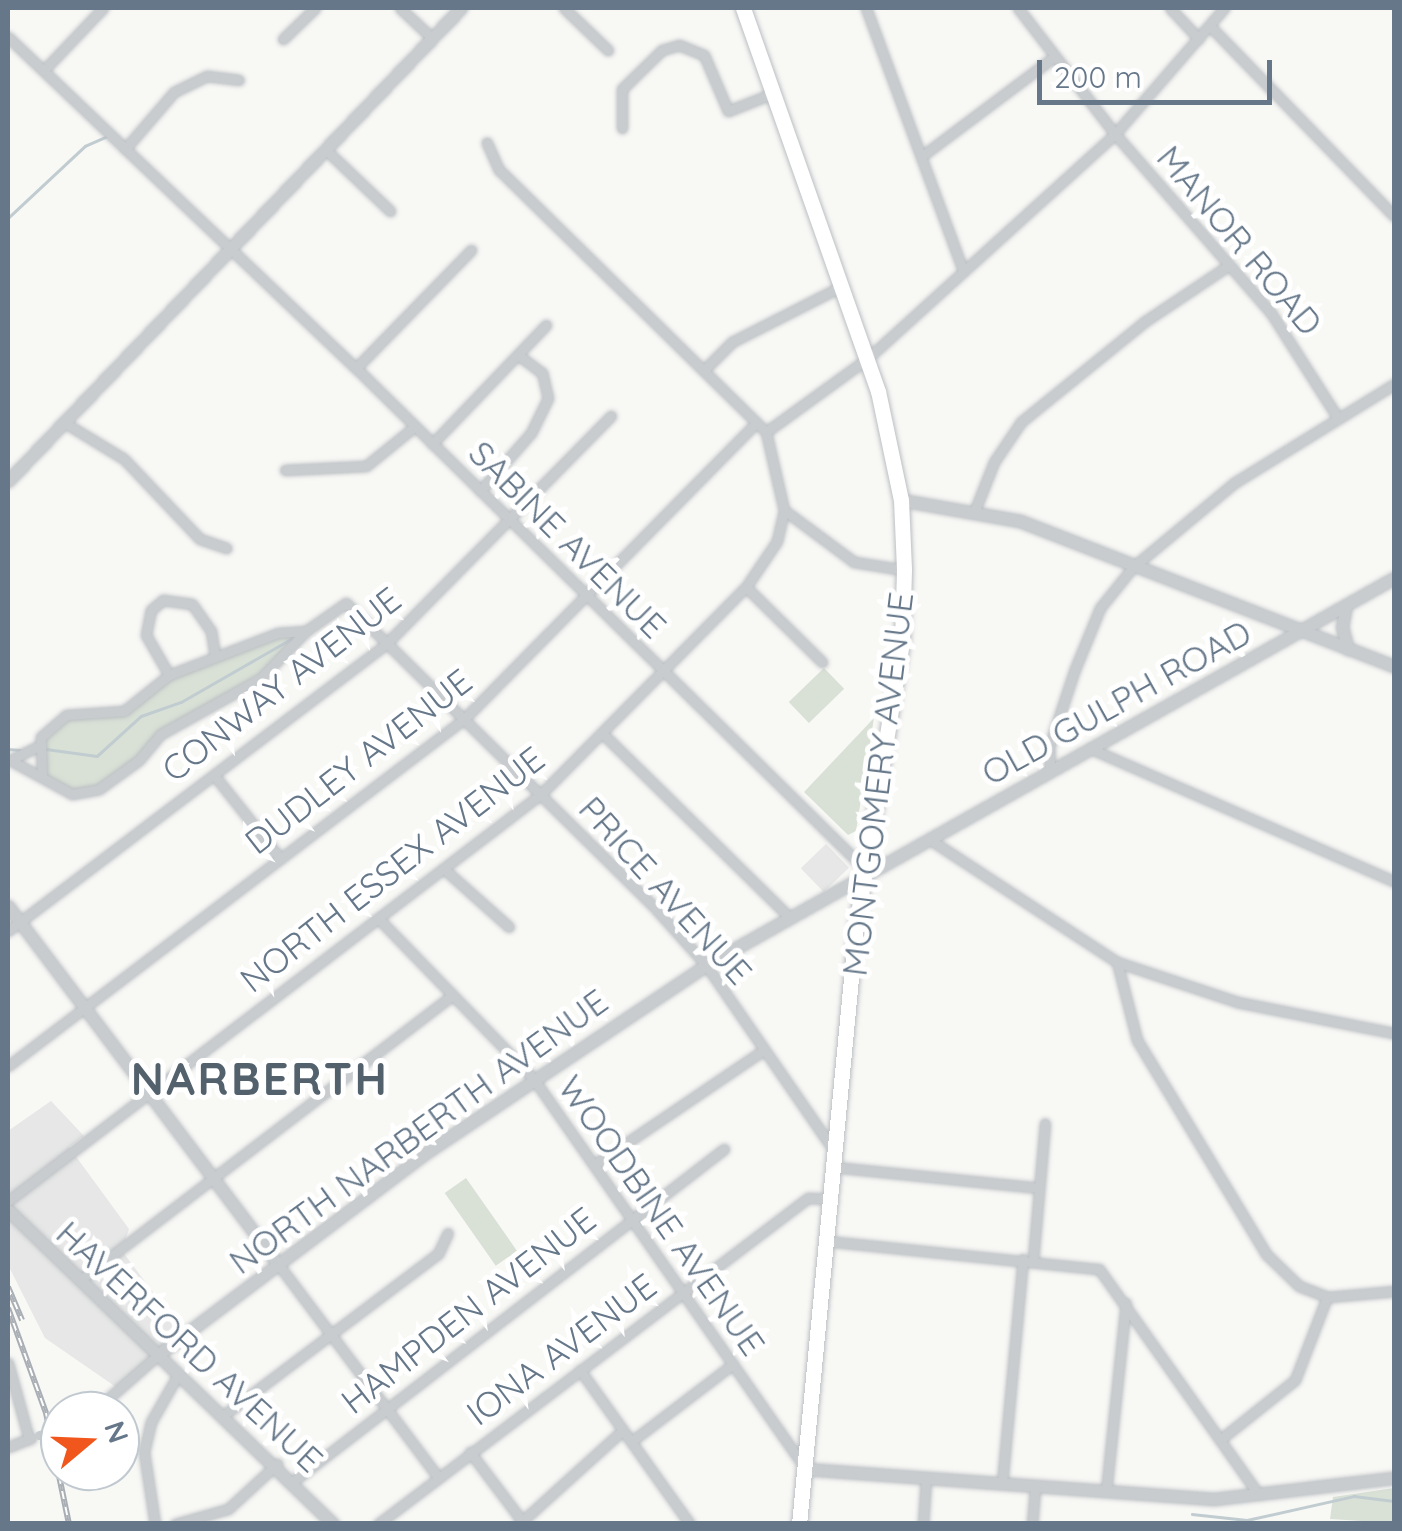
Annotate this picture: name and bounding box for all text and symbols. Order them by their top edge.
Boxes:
scale bar [1042,40,1277,102]
text: 200 m [1054,58,1142,96]
street label: MANOR ROAD [1149,137,1331,343]
street label: SABINE AVENUE [461,432,675,646]
street label: CONWAY AVENUE [153,578,409,790]
street label: MONTGOMERY AVENUE [833,590,921,978]
street label: OLD GULPH ROAD [974,611,1258,793]
street label: DUDLEY AVENUE [236,660,480,862]
street label: NORTH ESSEX AVENUE [232,737,552,1001]
street label: PRICE AVENUE [571,787,761,993]
street label: NORTH NARBERTH AVENUE [221,980,615,1282]
district label: NARBERTH [131,1052,389,1106]
street label: WOODBINE AVENUE [550,1067,774,1363]
street label: HAMPDEN AVENUE [333,1198,603,1422]
street label: HAVERFORD AVENUE [48,1212,332,1480]
street label: IONA AVENUE [458,1264,664,1434]
north arrow [40,1391,140,1491]

